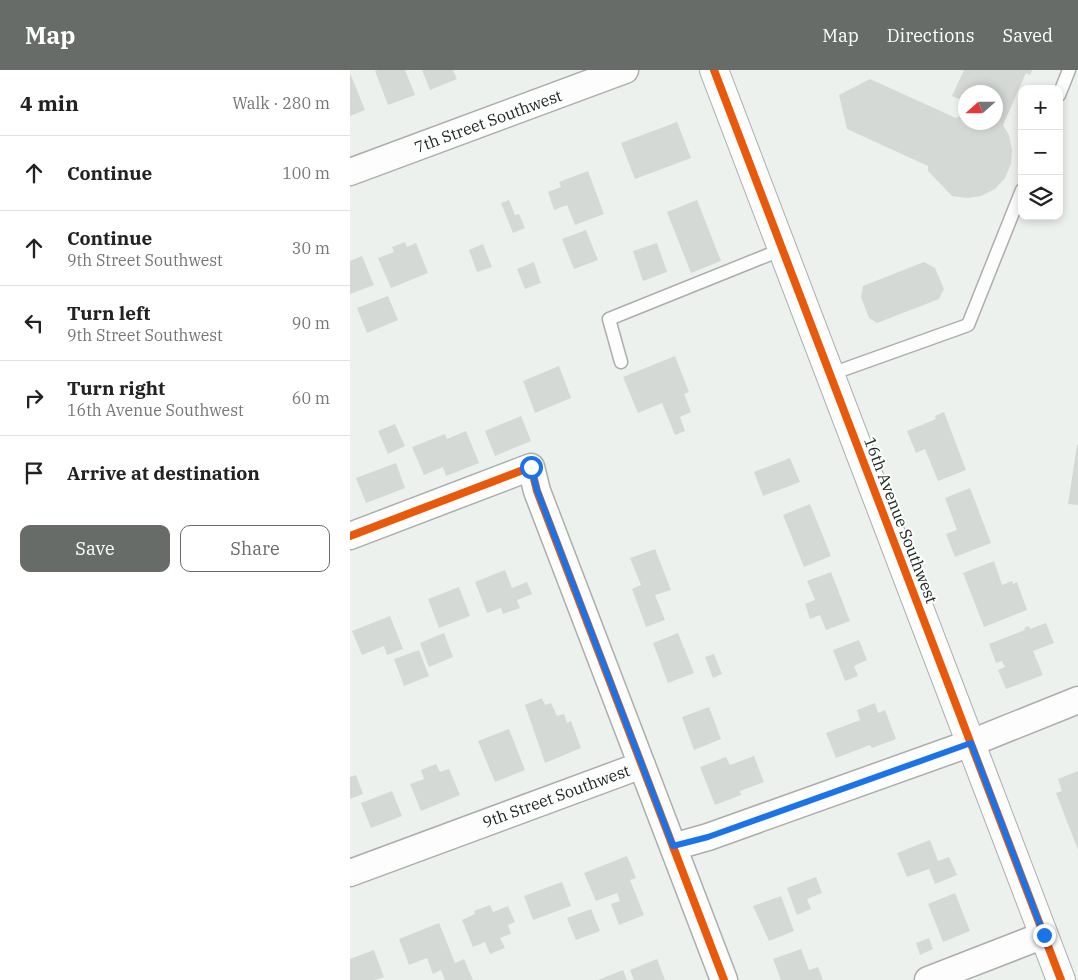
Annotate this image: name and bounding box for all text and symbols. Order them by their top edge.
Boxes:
text: Map [25,19,75,51]
text: Map [822,24,859,47]
text: Directions [887,24,975,47]
text: Saved [1003,24,1053,47]
street label: 7th Street Southwest [411,85,565,157]
north arrow [958,85,1003,130]
map controls [1018,85,1063,220]
button: + [1018,85,1063,130]
text: 4 min [20,89,79,117]
text: Walk · 280 m [232,93,330,113]
button: − [1018,130,1063,175]
icon: ahead [20,159,48,187]
text: Continue [67,161,152,185]
text: 100 m [282,163,330,183]
button: layers [1018,175,1063,220]
text: Continue [67,226,152,250]
icon: ahead [20,234,48,262]
text: 30 m [292,238,330,258]
text: 9th Street Southwest [67,250,223,270]
text: Turn left [67,301,150,325]
icon: left [20,309,48,337]
text: 90 m [292,313,330,333]
text: 9th Street Southwest [67,325,223,345]
text: Turn right [67,376,165,400]
icon: right [20,384,48,412]
text: 60 m [292,388,330,408]
text: 16th Avenue Southwest [67,400,244,420]
street label: 16th Avenue Southwest [860,434,942,606]
route start [520,456,543,479]
icon: arrive [20,459,48,487]
text: Arrive at destination [67,461,260,485]
button: Save [20,525,170,572]
button: Share [180,525,330,572]
street label: 9th Street Southwest [479,760,633,832]
route end [1033,924,1056,947]

